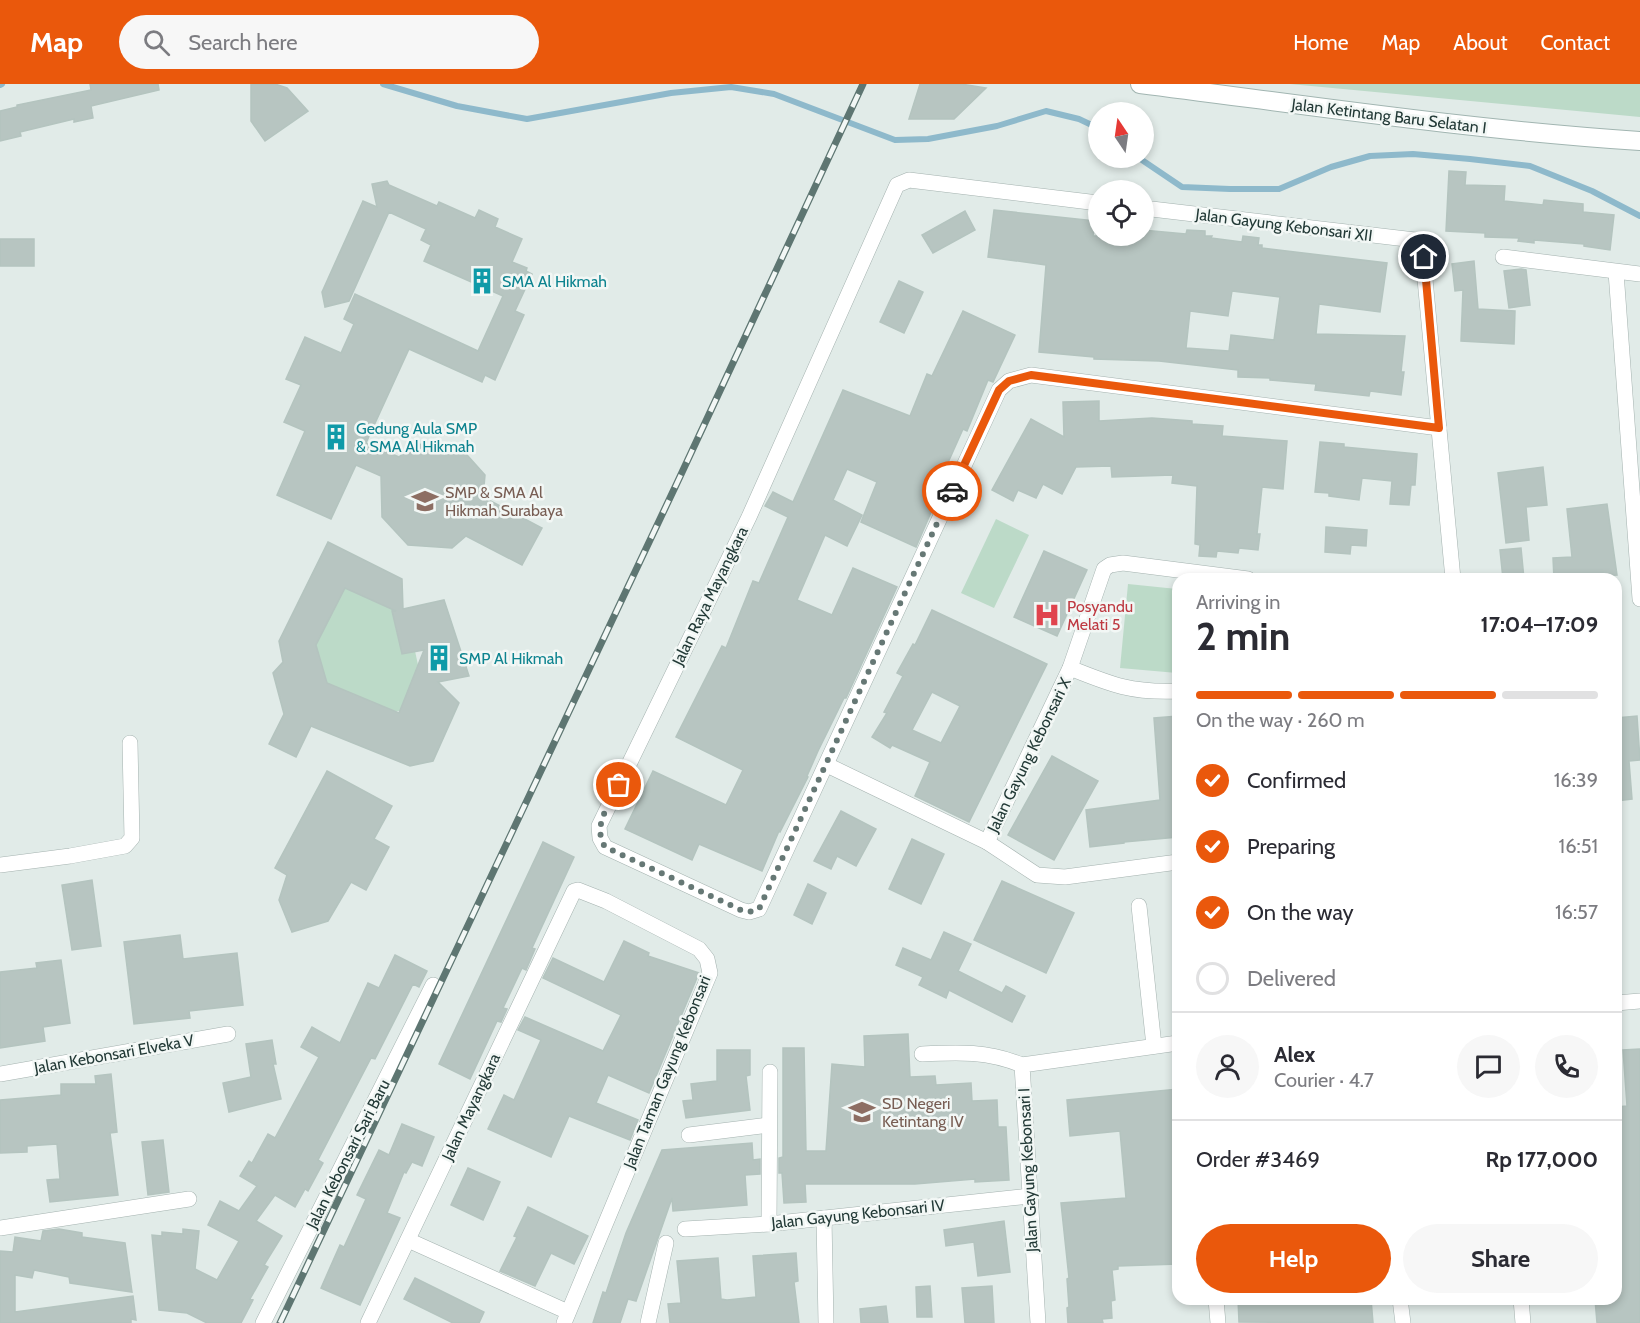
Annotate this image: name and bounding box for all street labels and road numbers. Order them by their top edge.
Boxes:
street label: Jalan Ketintang Baru Selatan I [1289,94,1488,137]
street label: Jalan Gayung Kebonsari XII [1194,205,1374,245]
street label: Jalan Raya Mayangkara [668,523,752,669]
street label: Jalan Gayung Kebonsari X [983,674,1075,836]
street label: Jalan Taman Gayung Kebonsari [619,973,714,1172]
street label: Jalan Kebonsari Elveka V [32,1031,196,1078]
street label: Jalan Mayangkara [437,1050,504,1164]
street label: Jalan Kebonsari Sari Baru [302,1076,394,1233]
street label: Jalan Gayung Kebonsari I [1014,1087,1042,1254]
street label: Jalan Gayung Kebonsari IV [769,1195,946,1233]

